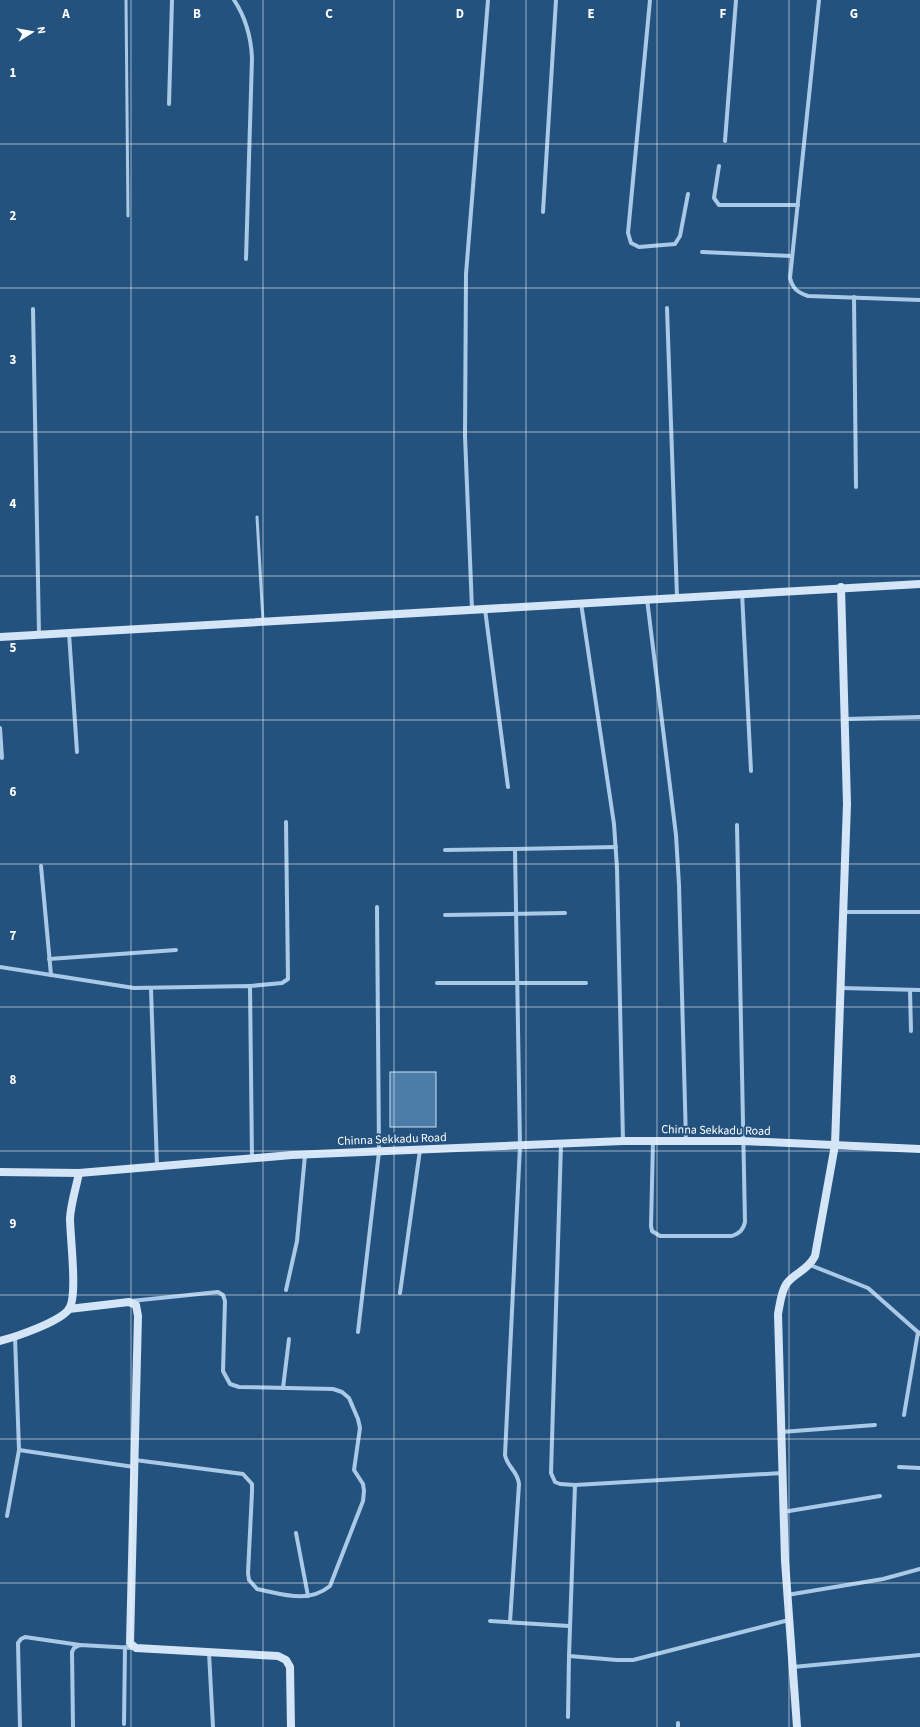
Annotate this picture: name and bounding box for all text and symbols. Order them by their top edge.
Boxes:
text: A [61,5,70,23]
text: B [193,5,201,23]
text: C [325,5,333,23]
text: D [456,5,464,23]
text: E [587,5,595,23]
text: F [720,5,727,23]
text: G [850,5,858,23]
north arrow [12,12,52,52]
text: N [33,25,49,35]
text: 1 [10,64,17,82]
text: 2 [10,207,17,225]
text: 3 [10,351,17,369]
text: 4 [10,495,17,513]
text: 5 [10,639,17,657]
text: 6 [10,783,17,801]
text: 7 [10,927,17,945]
text: 8 [10,1071,17,1089]
street label: Chinna Sekkadu Road [661,1121,771,1140]
street label: Chinna Sekkadu Road [337,1129,447,1150]
text: 9 [10,1215,17,1233]

